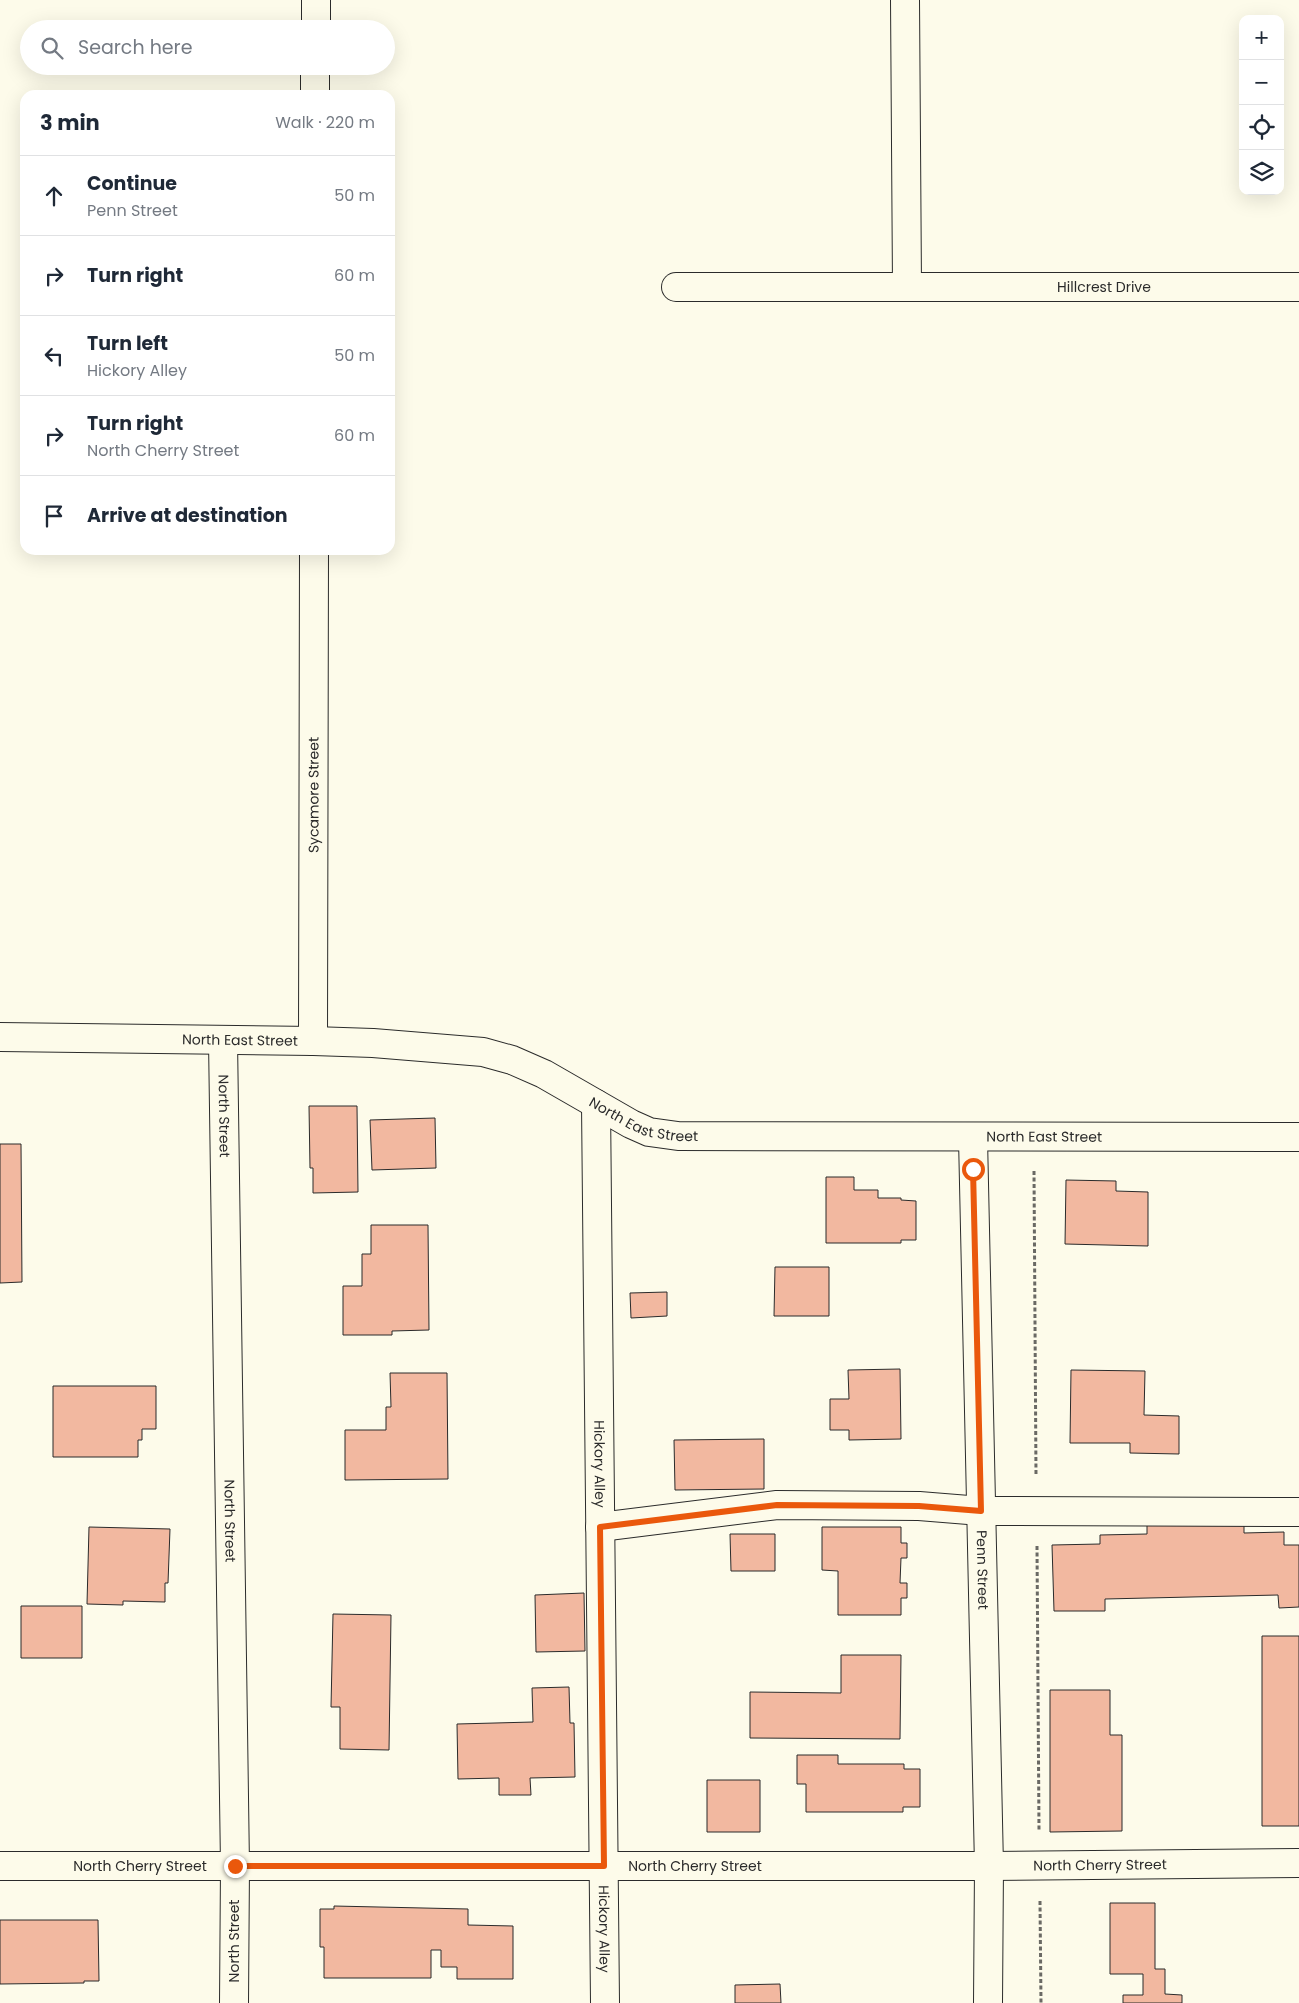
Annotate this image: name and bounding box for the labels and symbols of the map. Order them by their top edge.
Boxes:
street label: Hillcrest Drive [1057,277,1151,297]
street label: Sycamore Street [303,737,324,853]
street label: North East Street [182,1029,298,1051]
street label: North Street [214,1074,235,1158]
street label: North East Street [586,1092,698,1146]
street label: North East Street [986,1126,1102,1147]
route start [962,1158,985,1181]
street label: Hickory Alley [589,1420,610,1508]
street label: North Street [219,1479,241,1563]
street label: Penn Street [972,1530,993,1610]
street label: North Cherry Street [1033,1854,1167,1876]
route end [224,1855,247,1878]
street label: North Cherry Street [73,1856,207,1876]
street label: North Cherry Street [628,1856,762,1876]
street label: Hickory Alley [594,1885,615,1973]
street label: North Street [224,1900,244,1982]

